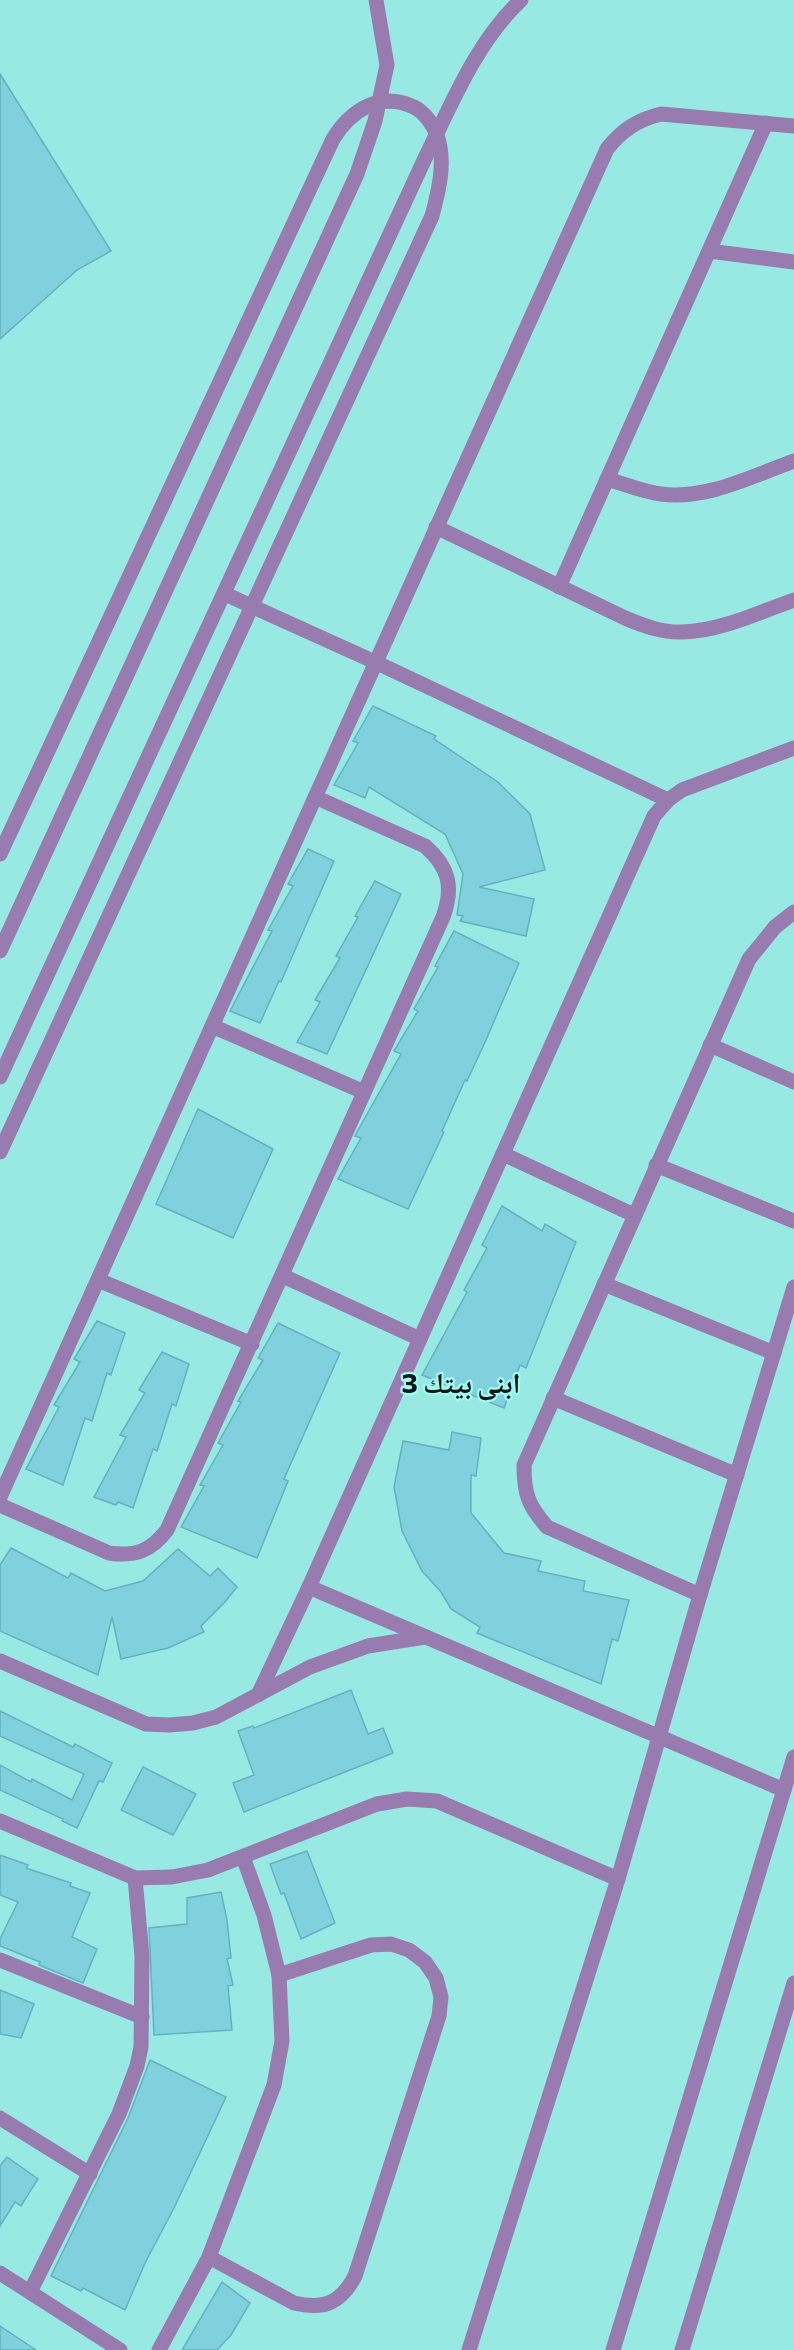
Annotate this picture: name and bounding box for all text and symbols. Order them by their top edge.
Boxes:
district label: ابنى بيتك 3 [402,1365,520,1401]

